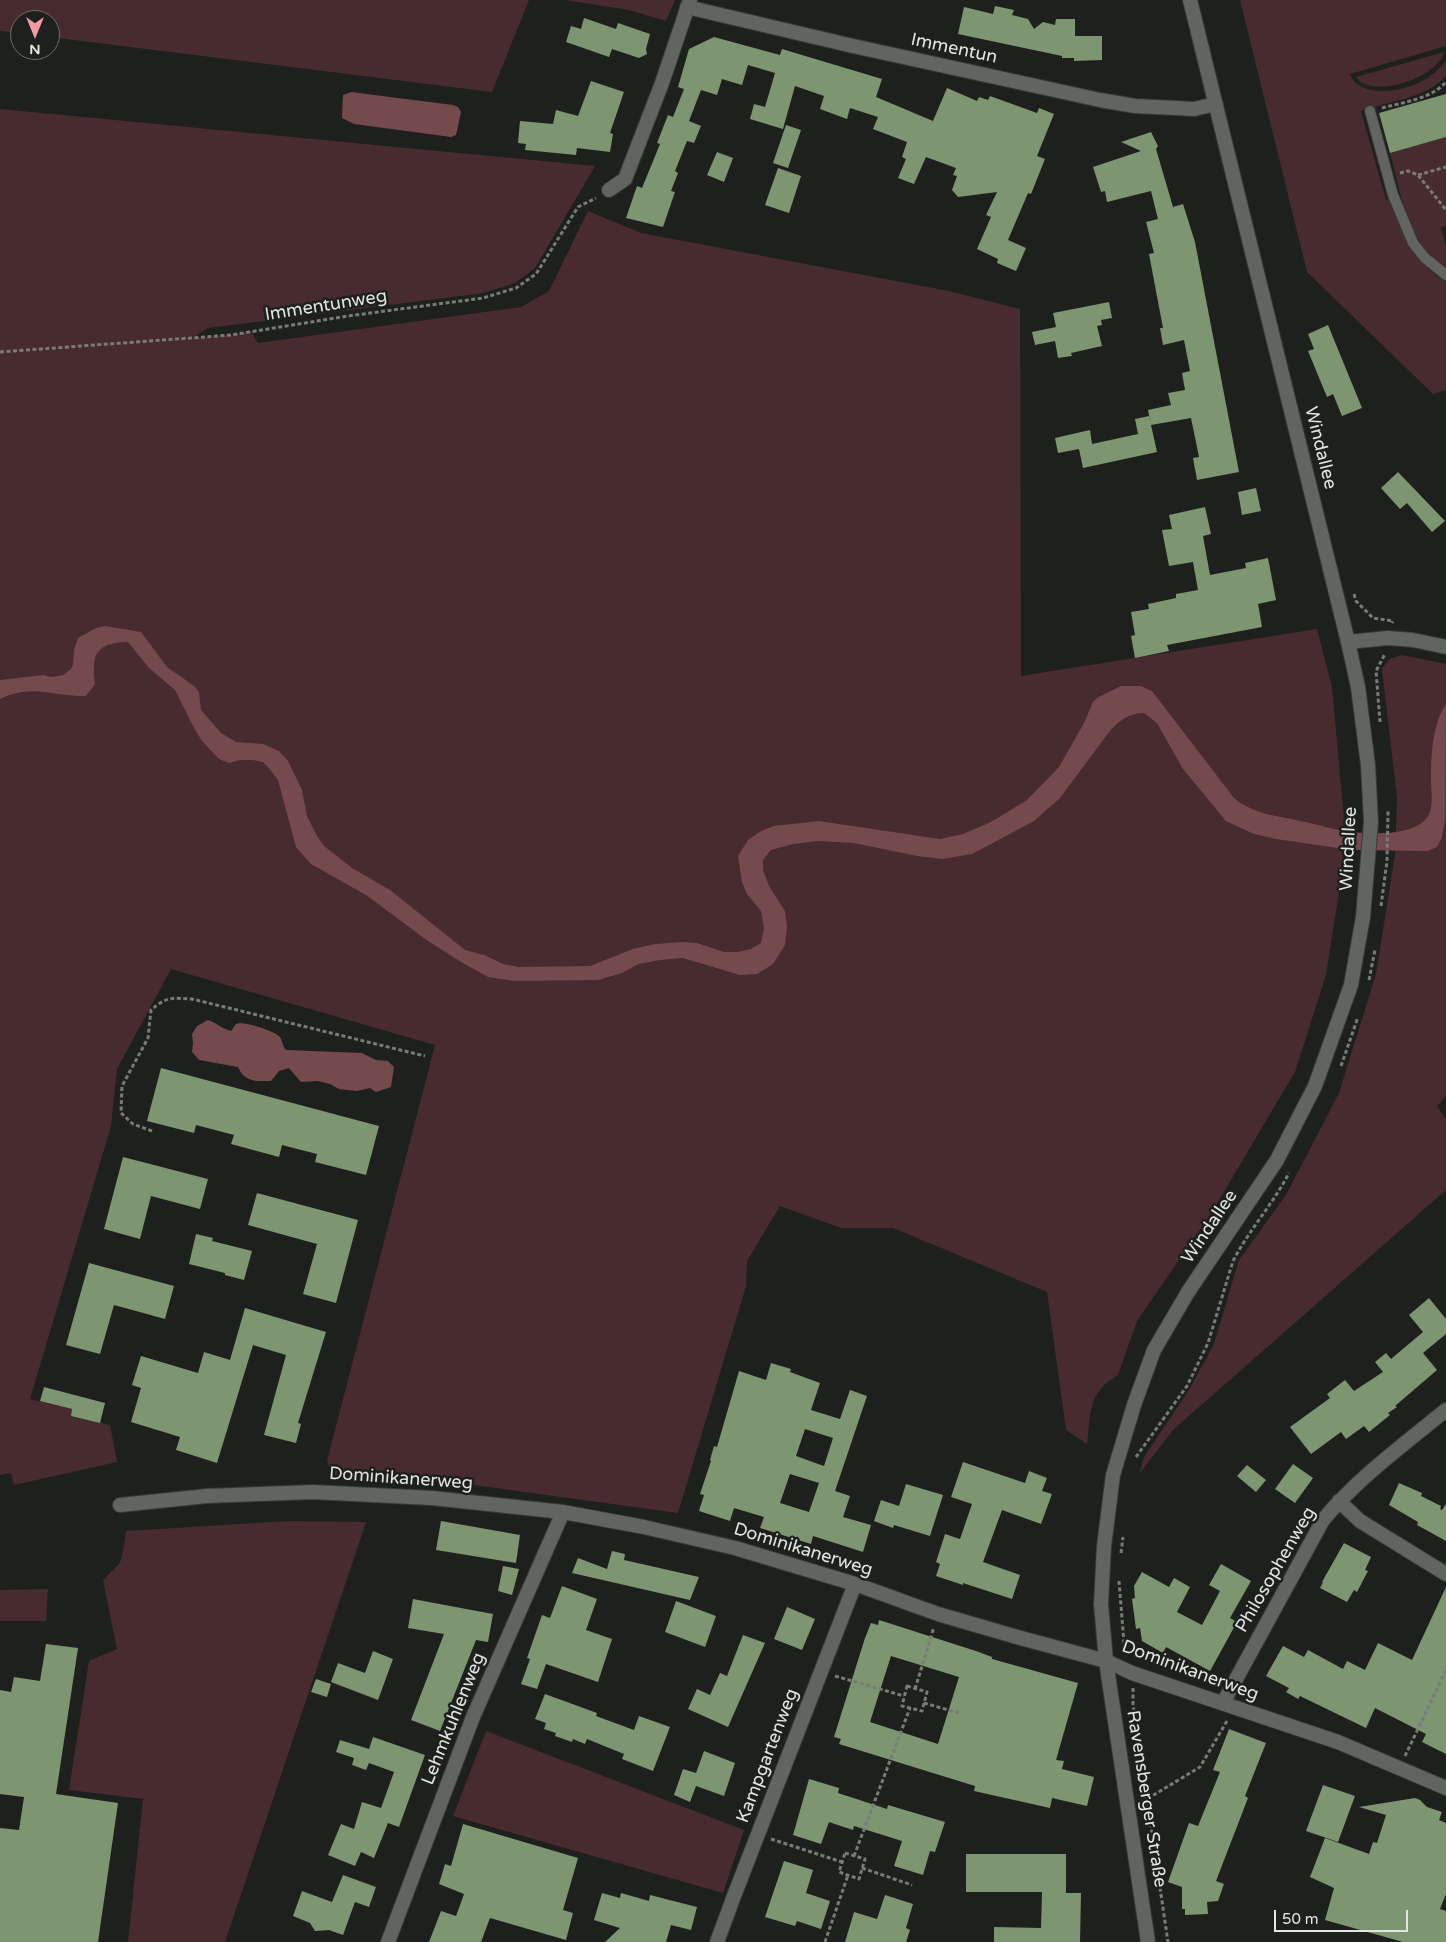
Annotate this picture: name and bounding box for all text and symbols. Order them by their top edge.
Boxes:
north arrow [10,10,60,60]
street label: Immentun [909,29,999,69]
text: N [29,41,41,58]
street label: Immentunweg [263,286,389,326]
street label: Windallee [1299,405,1341,491]
street label: Windallee [1336,806,1362,892]
street label: Windallee [1177,1186,1243,1268]
street label: Dominikanerweg [328,1463,474,1495]
street label: Philosophenweg [1231,1503,1321,1637]
street label: Dominikanerweg [731,1519,875,1581]
street label: Dominikanerweg [1119,1636,1261,1706]
street label: Lehmkuhlenweg [418,1650,490,1788]
street label: Kampgartenweg [733,1686,803,1826]
street label: Ravensberger Straße [1121,1709,1171,1889]
scale bar [1276,1900,1410,1932]
text: 50 m [1282,1910,1319,1928]

